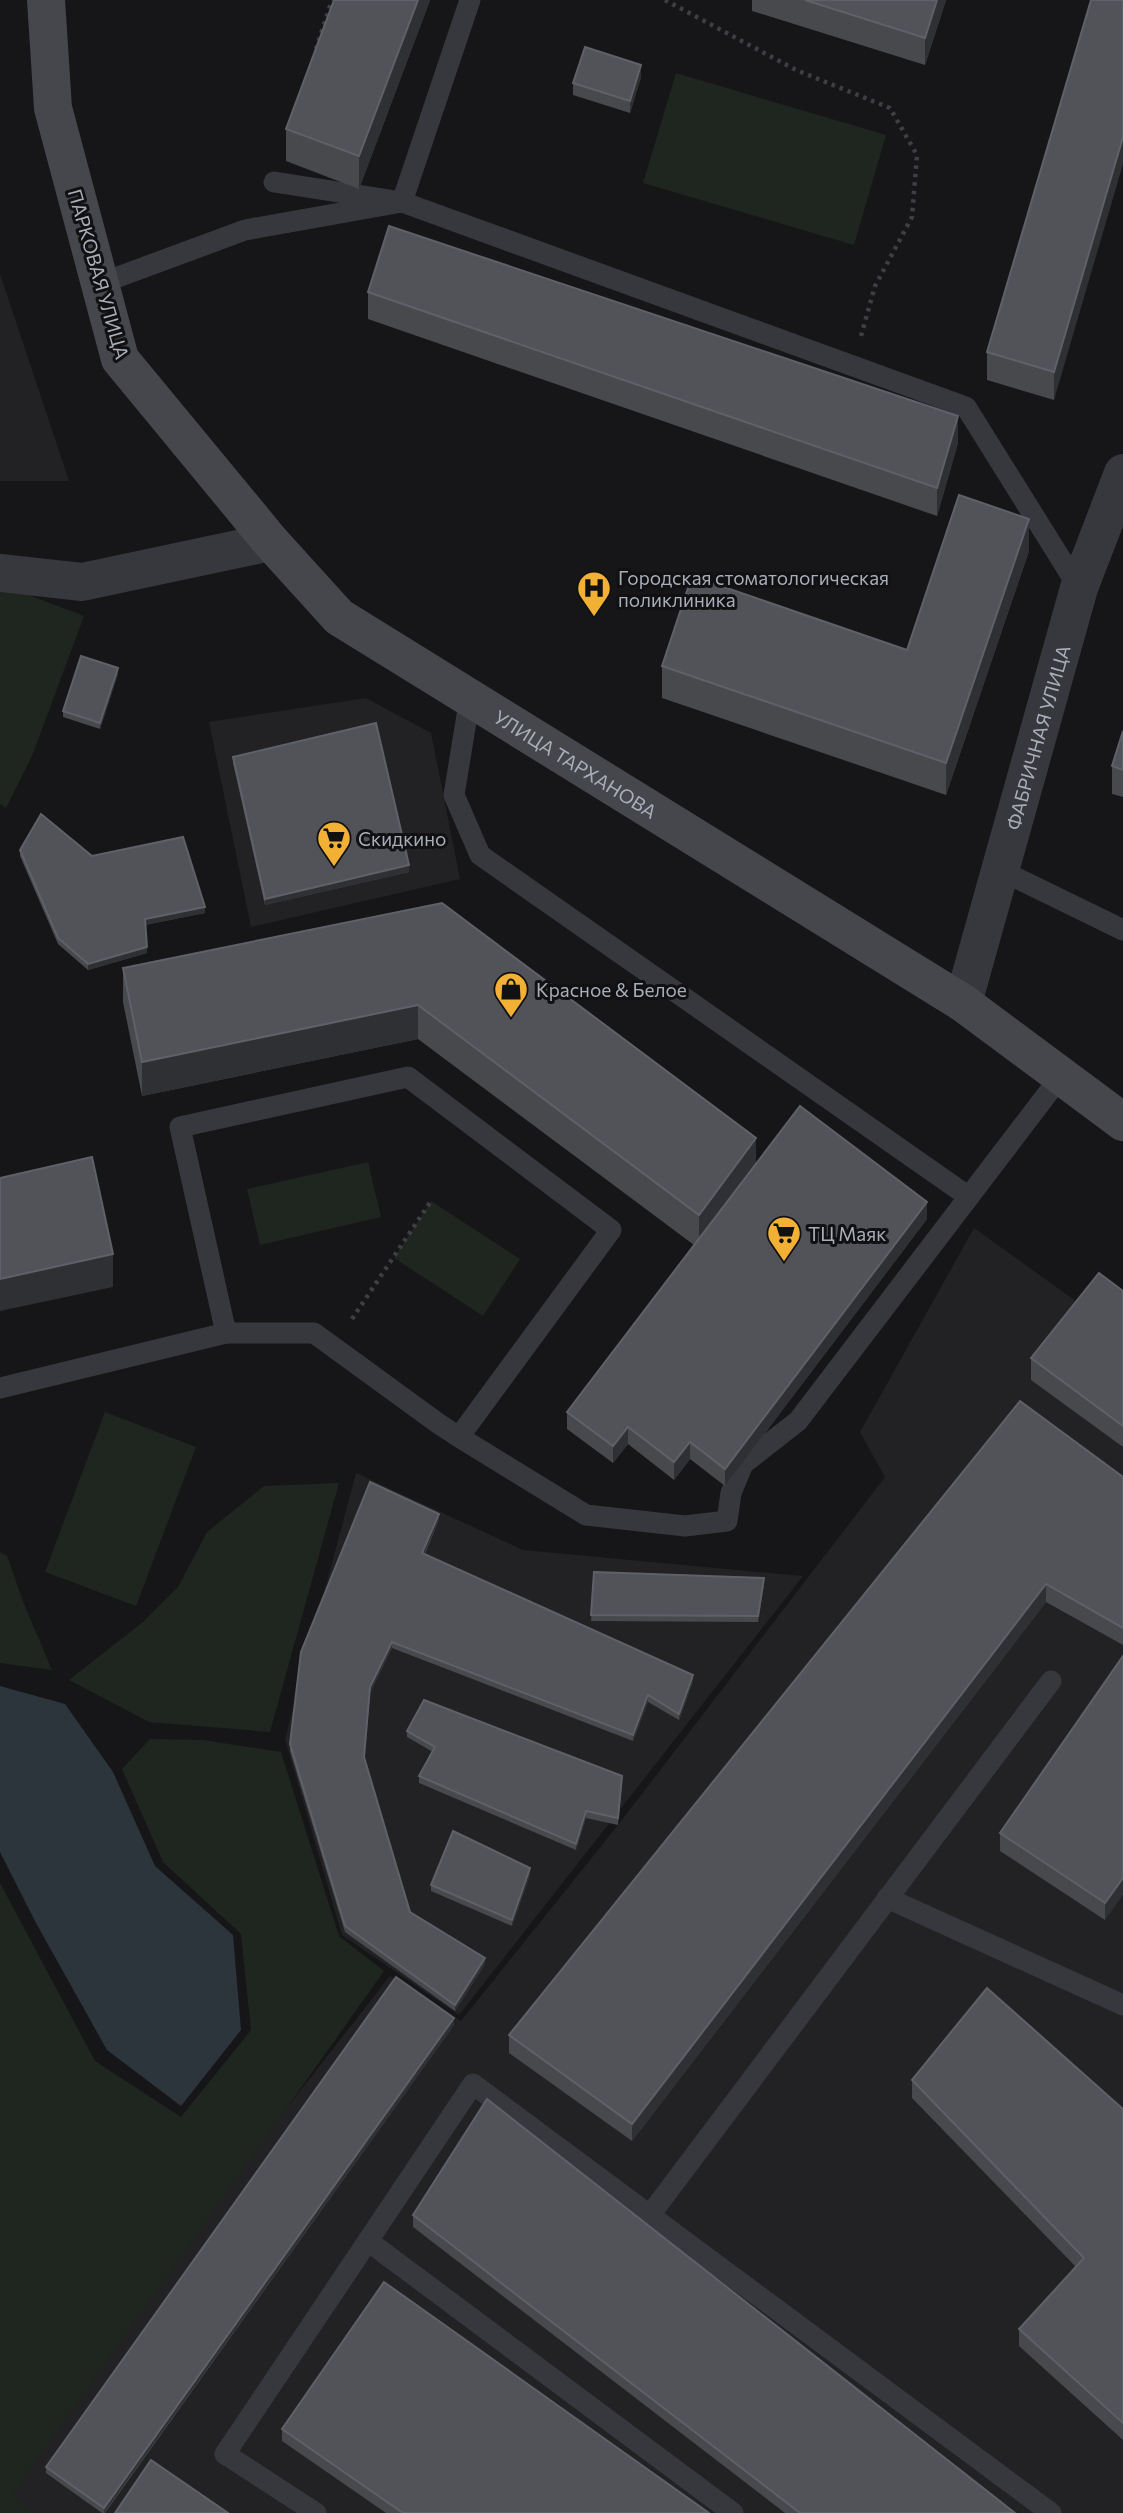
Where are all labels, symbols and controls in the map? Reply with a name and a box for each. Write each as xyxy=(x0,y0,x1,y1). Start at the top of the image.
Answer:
street label: ПАРКОВАЯ УЛИЦА xyxy=(64,186,134,362)
place label: Городская стоматологическая поликлиника xyxy=(618,566,889,611)
hospital icon: Городская стоматологическая поликлиника xyxy=(575,569,613,618)
street label: ФАБРИЧНАЯ УЛИЦА xyxy=(1001,642,1074,832)
street label: УЛИЦА ТАРХАНОВА xyxy=(490,704,662,823)
supermarket icon: Скидкино xyxy=(315,819,353,868)
place label: Скидкино xyxy=(358,827,446,850)
shop icon: Красное & Белое xyxy=(492,970,530,1019)
place label: Красное & Белое xyxy=(536,978,687,1001)
supermarket icon: ТЦ Маяк xyxy=(765,1214,803,1263)
place label: ТЦ Маяк xyxy=(808,1222,886,1245)

